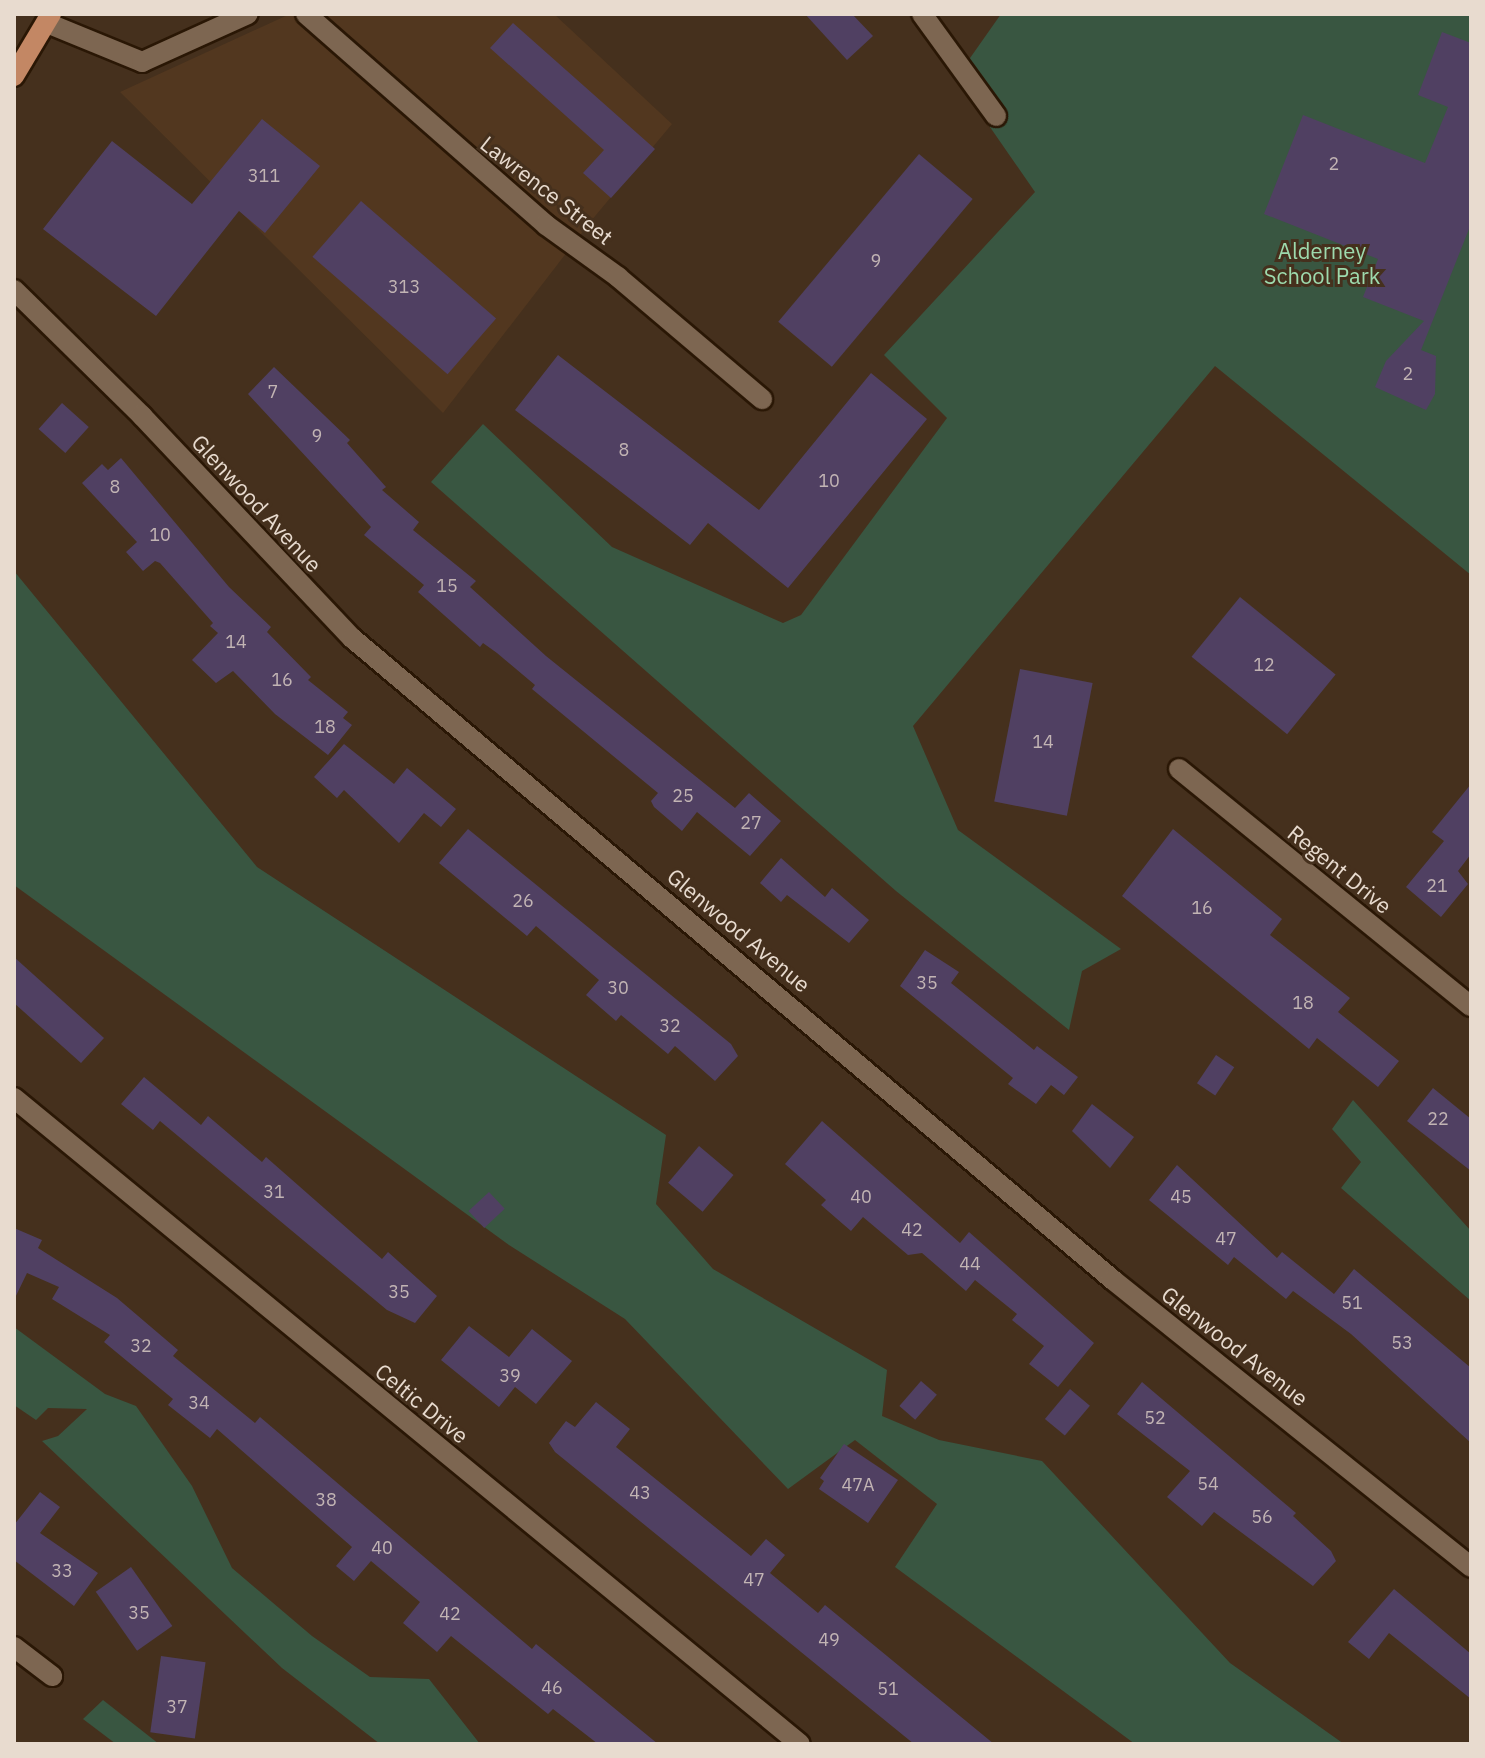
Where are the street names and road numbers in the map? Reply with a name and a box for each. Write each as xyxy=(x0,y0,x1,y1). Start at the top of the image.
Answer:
street label: Lawrence Street xyxy=(476,130,618,250)
street label: Glenwood Avenue xyxy=(186,429,328,577)
street label: Regent Drive xyxy=(1283,819,1397,919)
street label: Glenwood Avenue xyxy=(662,862,816,998)
street label: Glenwood Avenue xyxy=(1157,1281,1313,1411)
street label: Celtic Drive xyxy=(370,1357,474,1449)

